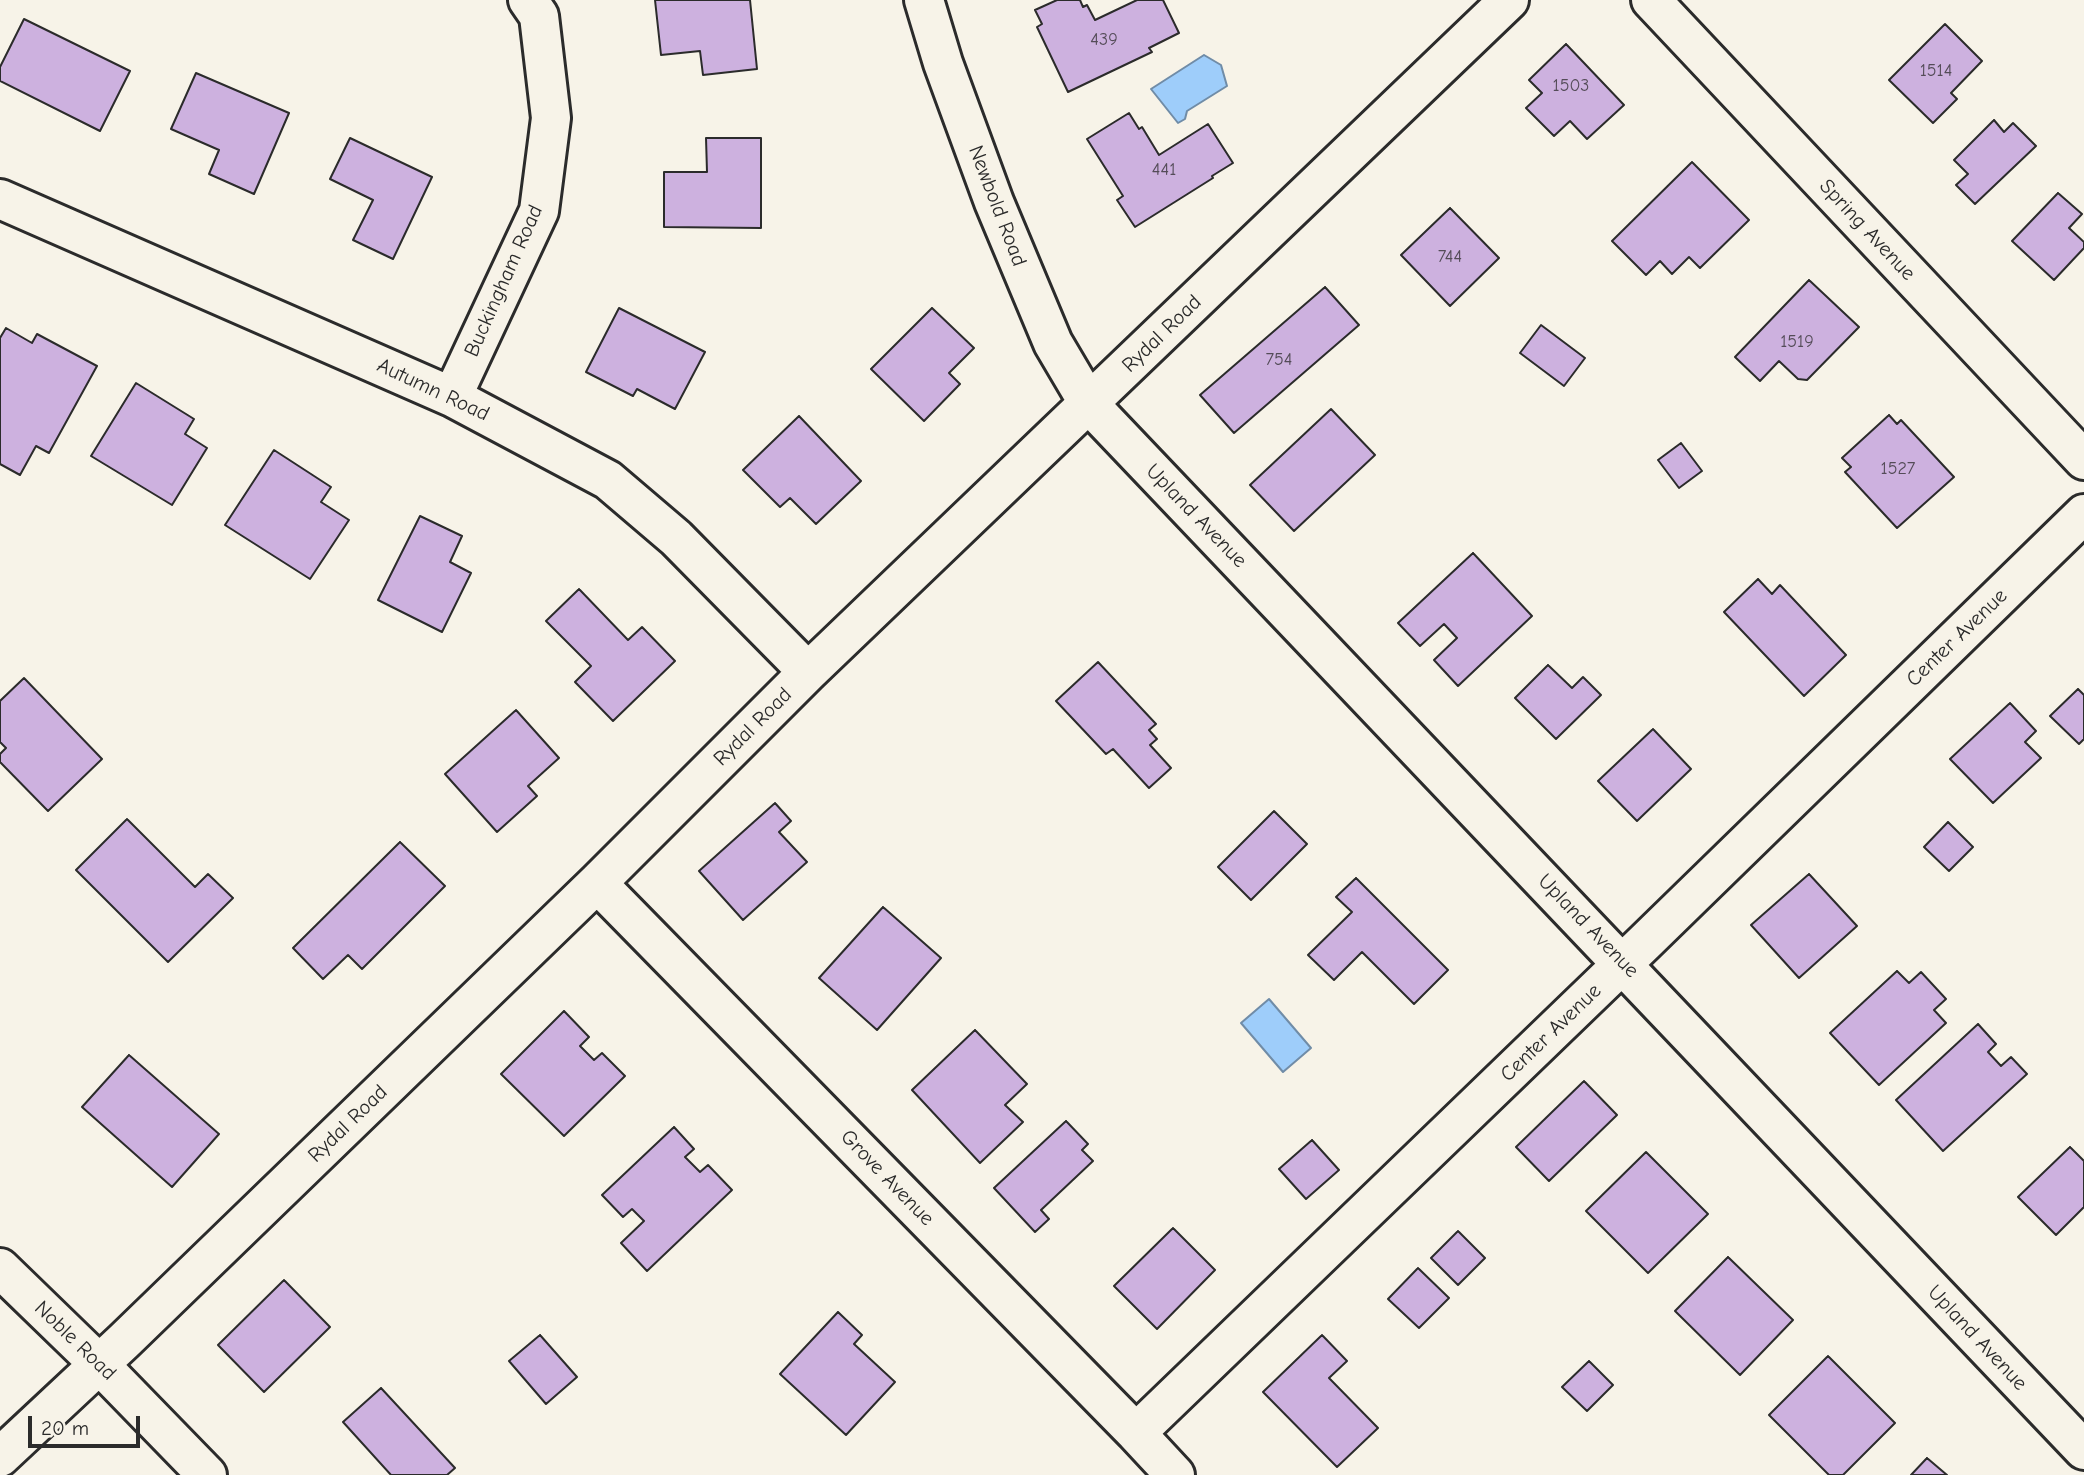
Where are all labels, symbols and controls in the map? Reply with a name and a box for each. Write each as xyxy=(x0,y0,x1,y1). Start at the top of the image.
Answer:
house number: 439 xyxy=(1090,29,1118,51)
house number: 1514 xyxy=(1920,60,1952,82)
house number: 1503 xyxy=(1553,75,1589,97)
street label: Newbold Road xyxy=(962,142,1032,270)
house number: 441 xyxy=(1152,159,1176,181)
street label: Spring Avenue xyxy=(1814,174,1920,286)
street label: Buckingham Road xyxy=(459,201,549,361)
house number: 744 xyxy=(1438,246,1462,268)
street label: Rydal Road xyxy=(1117,290,1207,378)
house number: 1519 xyxy=(1780,331,1814,353)
house number: 754 xyxy=(1266,349,1292,371)
street label: Autumn Road xyxy=(373,353,493,427)
house number: 1527 xyxy=(1881,458,1915,480)
street label: Upland Avenue xyxy=(1140,459,1252,573)
street label: Center Avenue xyxy=(1901,584,2013,692)
street label: Rydal Road xyxy=(709,683,797,771)
street label: Upland Avenue xyxy=(1532,869,1644,983)
street label: Center Avenue xyxy=(1495,979,1607,1087)
street label: Rydal Road xyxy=(303,1080,393,1168)
street label: Grove Avenue xyxy=(835,1125,939,1231)
street label: Upland Avenue xyxy=(1922,1280,2032,1396)
street label: Noble Road xyxy=(29,1296,121,1386)
scale bar xyxy=(32,1402,144,1446)
text: 20 m xyxy=(41,1416,89,1440)

